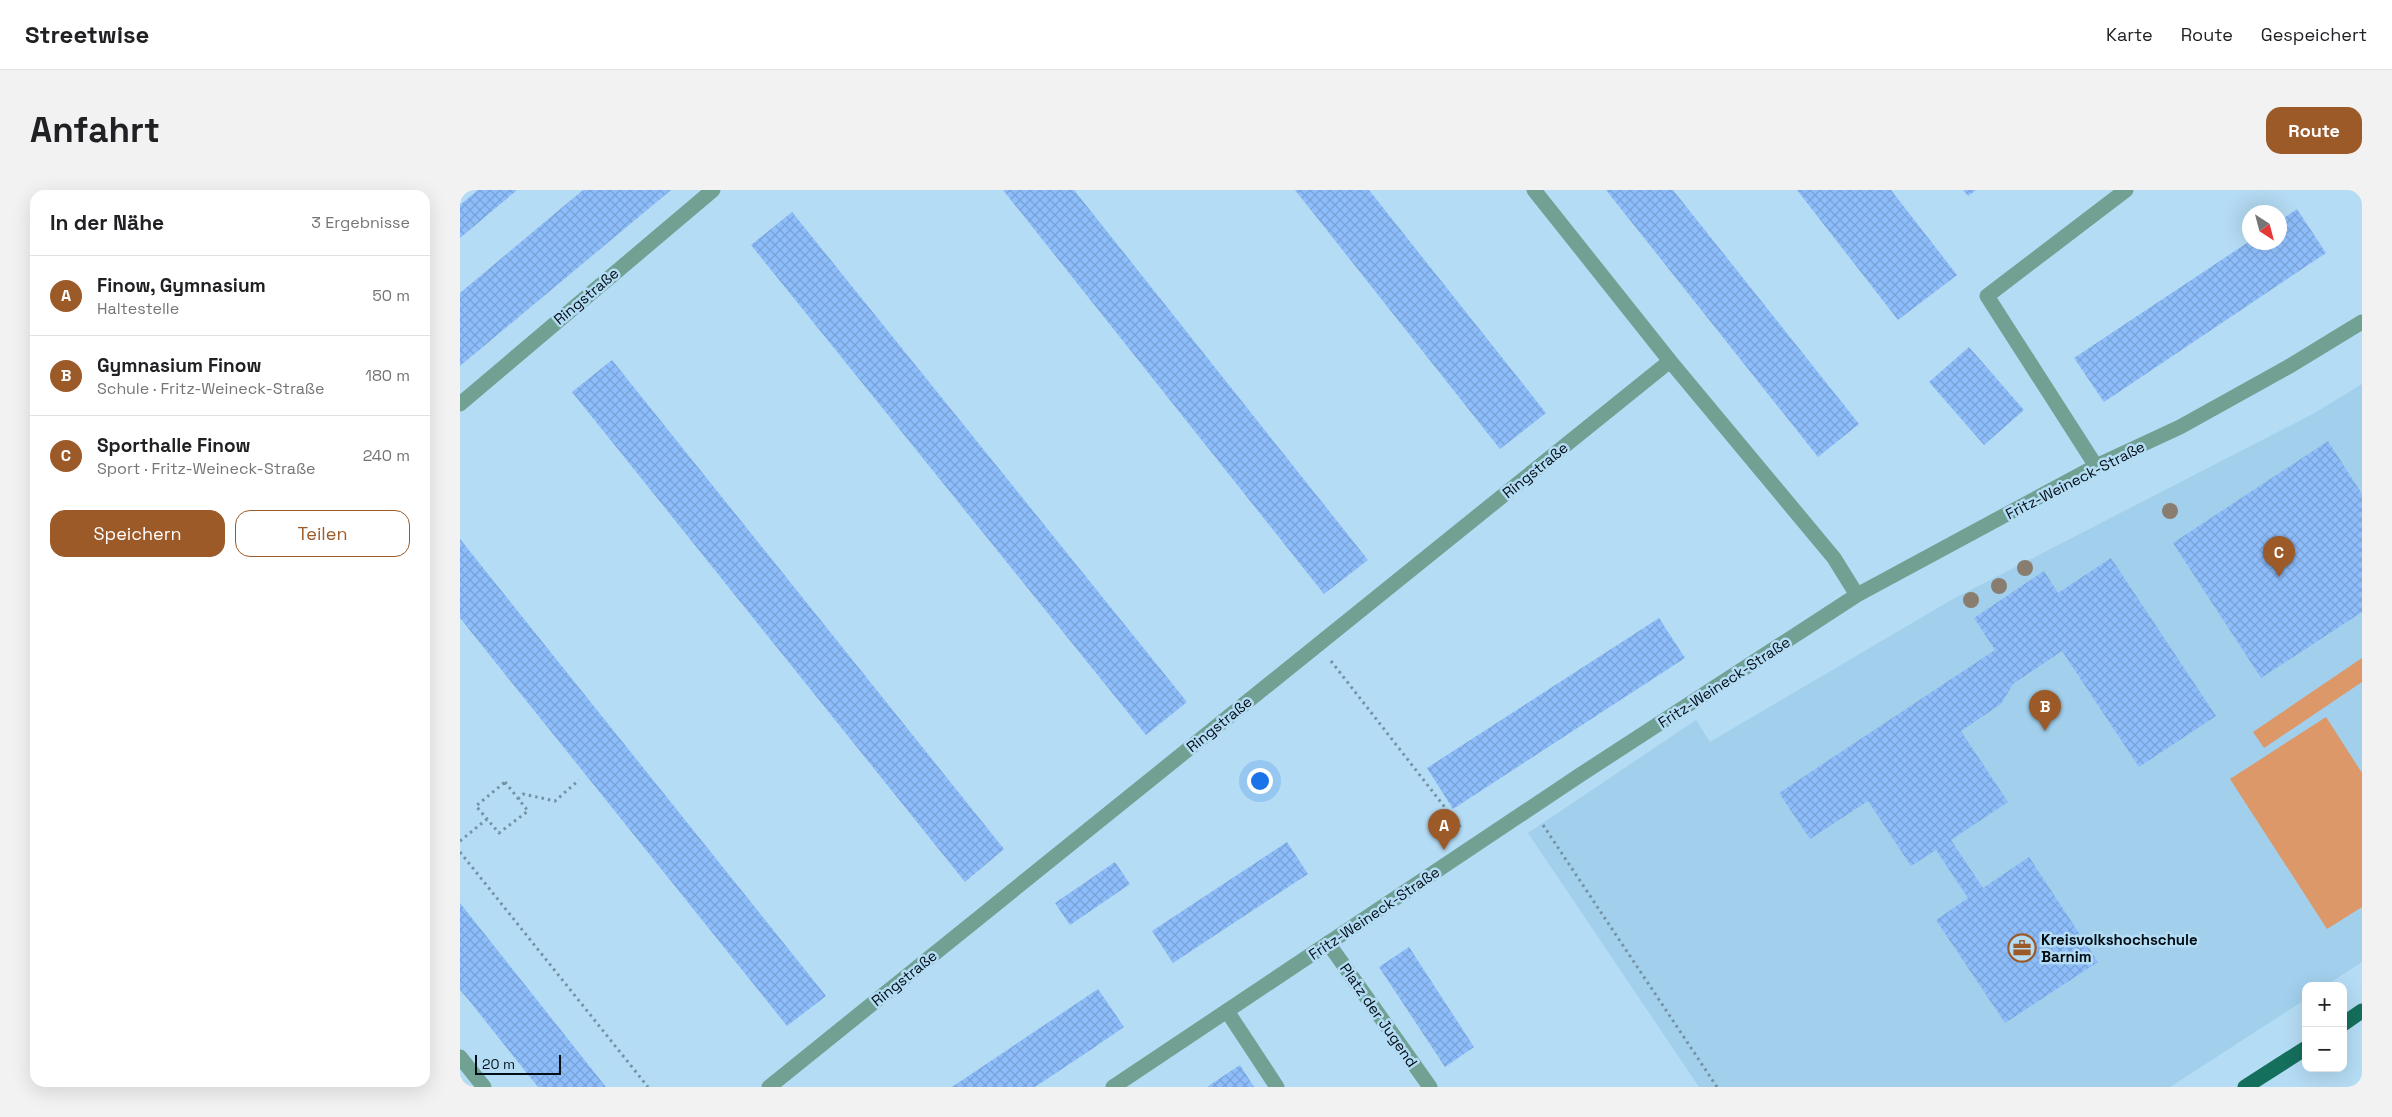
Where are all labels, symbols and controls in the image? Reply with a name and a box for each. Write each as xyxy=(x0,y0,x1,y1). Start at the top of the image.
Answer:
text: Streetwise xyxy=(25,19,149,50)
text: Karte xyxy=(2106,23,2153,46)
text: Route xyxy=(2181,23,2233,46)
text: Gespeichert xyxy=(2261,23,2367,46)
button: Route xyxy=(2266,107,2362,154)
text: Anfahrt xyxy=(30,108,160,152)
north arrow xyxy=(2242,205,2287,250)
text: In der Nähe xyxy=(50,209,164,236)
text: 3 Ergebnisse xyxy=(311,212,410,233)
street label: Ringstraße xyxy=(550,263,622,329)
text: Finow, Gymnasium xyxy=(97,273,266,298)
text: A xyxy=(61,285,71,306)
text: 50 m xyxy=(372,285,410,306)
text: Haltestelle xyxy=(97,298,179,319)
text: Gymnasium Finow xyxy=(97,353,261,378)
text: B xyxy=(61,365,71,386)
text: 180 m xyxy=(365,365,410,386)
text: Schule · Fritz-Weineck-Straße xyxy=(97,378,324,399)
text: Sporthalle Finow xyxy=(97,433,250,458)
street label: Fritz-Weineck-Straße xyxy=(2002,437,2148,523)
street label: Ringstraße xyxy=(1498,438,1572,502)
text: C xyxy=(61,445,71,466)
text: 240 m xyxy=(363,445,410,466)
text: Sport · Fritz-Weineck-Straße xyxy=(97,458,316,479)
button: Speichern xyxy=(50,510,225,557)
button: Teilen xyxy=(235,510,410,557)
pin: C xyxy=(2263,536,2295,577)
street label: Fritz-Weineck-Straße xyxy=(1654,632,1794,732)
pin: B xyxy=(2029,690,2061,731)
street label: Ringstraße xyxy=(1182,692,1256,756)
your location xyxy=(1247,768,1273,794)
pin: A xyxy=(1428,809,1460,850)
street label: Fritz-Weineck-Straße xyxy=(1305,862,1443,964)
place label: Kreisvolkshochschule Barnim xyxy=(2041,930,2198,966)
office icon: Kreisvolkshochschule Barnim xyxy=(2007,933,2037,963)
street label: Ringstraße xyxy=(867,946,941,1010)
street label: Platz der Jugend xyxy=(1336,959,1422,1071)
map controls xyxy=(2302,982,2347,1072)
button: + xyxy=(2302,982,2347,1027)
button: − xyxy=(2302,1027,2347,1072)
scale bar xyxy=(475,1052,561,1075)
text: 20 m xyxy=(482,1055,515,1073)

